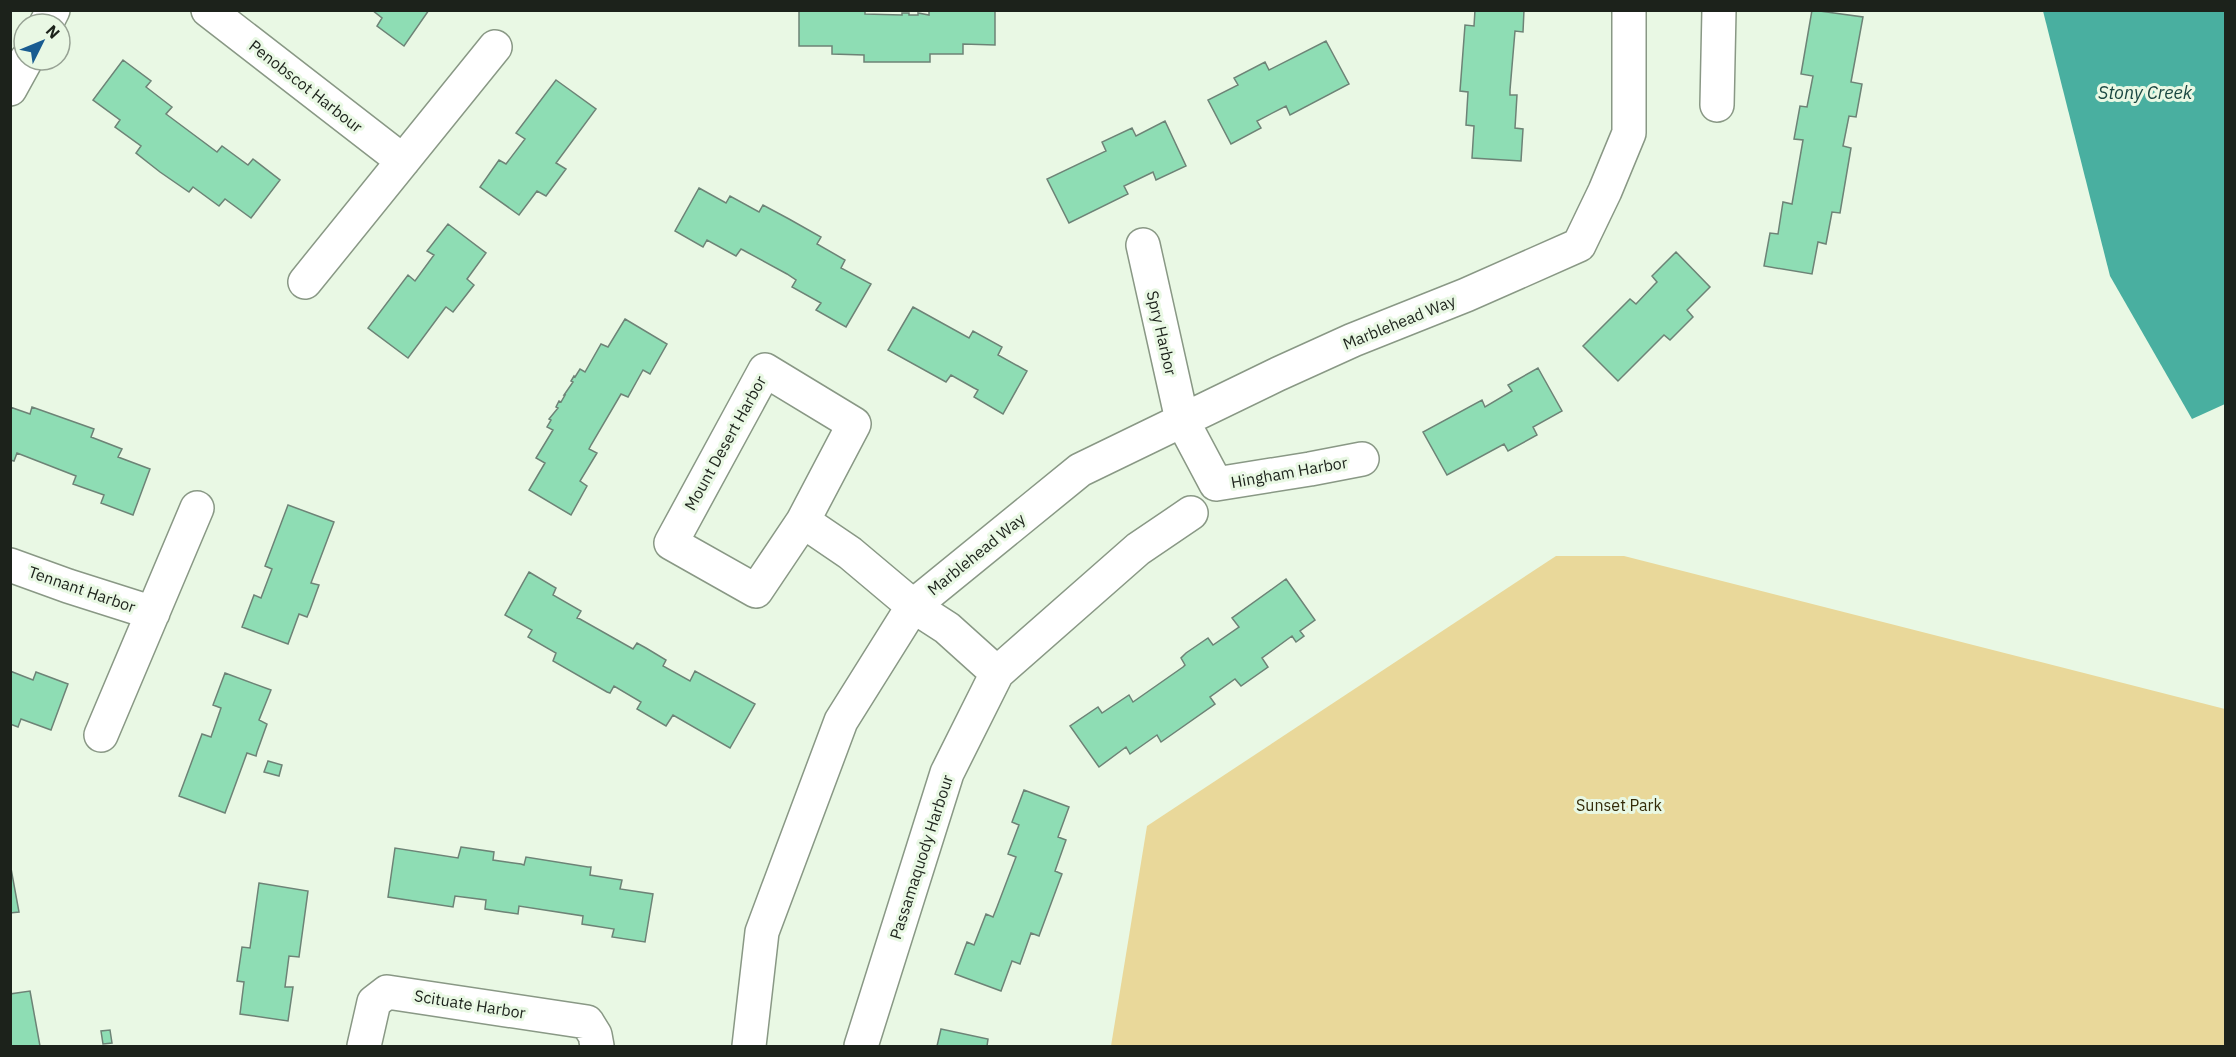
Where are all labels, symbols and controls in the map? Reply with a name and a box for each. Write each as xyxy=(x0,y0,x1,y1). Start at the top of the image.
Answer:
north arrow xyxy=(12,12,72,72)
text: N xyxy=(42,21,64,43)
street label: Penobscot Harbour xyxy=(245,35,367,137)
water label: Stony Creek xyxy=(2098,81,2193,104)
street label: Spry Harbor xyxy=(1143,289,1181,377)
street label: Marblehead Way xyxy=(1340,290,1458,354)
street label: Mount Desert Harbor xyxy=(680,372,770,514)
street label: Hingham Harbor xyxy=(1229,452,1349,492)
street label: Marblehead Way xyxy=(923,509,1029,599)
street label: Tennant Harbor xyxy=(26,561,138,617)
street label: Passamaquody Harbour xyxy=(885,772,957,942)
park label: Sunset Park xyxy=(1576,795,1662,815)
street label: Scituate Harbor xyxy=(413,985,527,1023)

